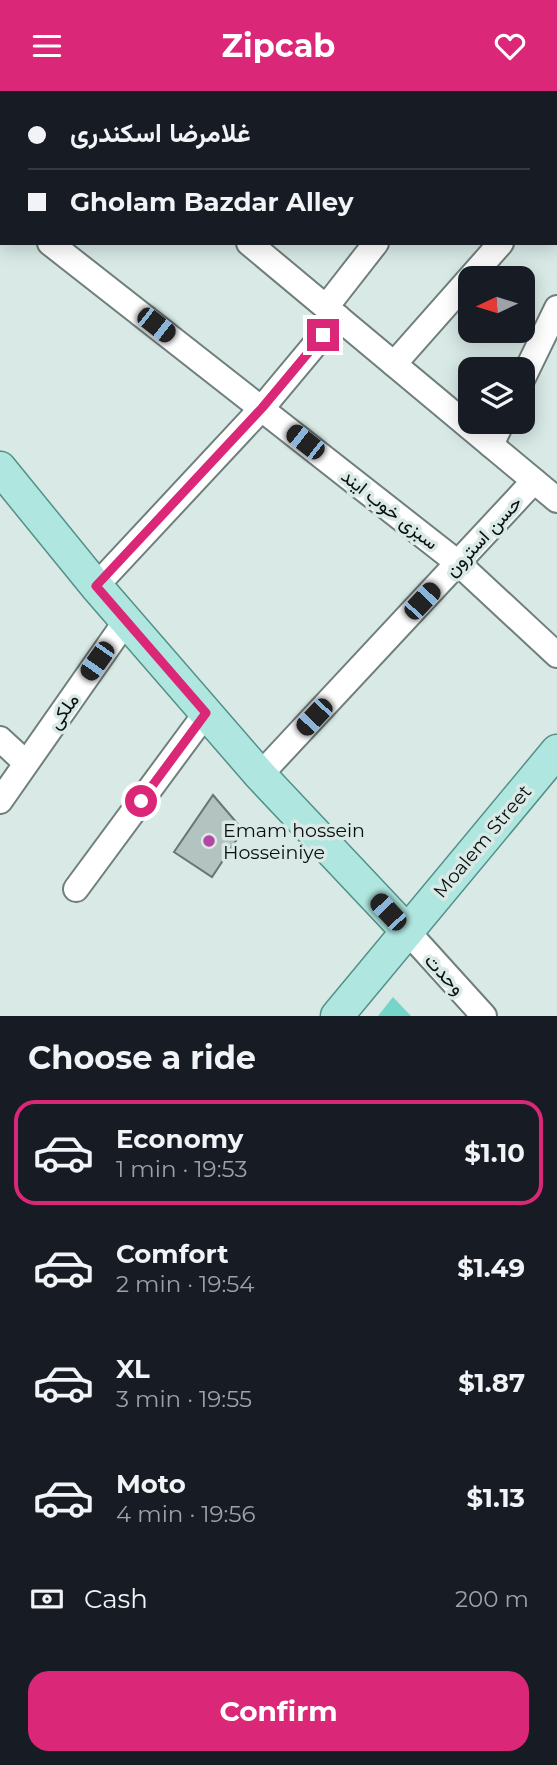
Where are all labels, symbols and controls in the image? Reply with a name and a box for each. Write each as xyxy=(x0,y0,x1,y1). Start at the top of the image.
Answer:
text: Zipcab xyxy=(222,26,335,65)
icon: menu xyxy=(28,27,66,65)
icon: heart xyxy=(491,27,529,65)
text: غلامرضا اسکندری xyxy=(70,117,250,149)
text: Gholam Bazdar Alley xyxy=(70,186,354,218)
north arrow xyxy=(458,266,536,343)
map controls xyxy=(458,266,535,434)
car xyxy=(133,304,180,346)
route end xyxy=(307,319,339,351)
button: layers xyxy=(458,357,535,434)
car xyxy=(282,421,329,463)
street label: سبزی خوب ایند xyxy=(337,464,443,554)
street label: حسن استرون xyxy=(440,491,527,581)
car xyxy=(400,578,445,624)
car xyxy=(77,638,118,684)
street label: ملکی xyxy=(43,689,84,734)
car xyxy=(292,694,337,740)
street label: Moalem Street xyxy=(428,780,536,902)
route start xyxy=(125,785,157,817)
place label: Emam hossein Hosseiniye xyxy=(223,819,365,864)
marker: Emam hossein Hosseiniye xyxy=(201,833,217,849)
car xyxy=(366,889,411,935)
street label: وحدت xyxy=(420,949,469,1000)
text: Choose a ride xyxy=(28,1038,256,1077)
icon: car xyxy=(32,1121,95,1184)
text: Economy xyxy=(116,1123,243,1155)
text: $1.10 xyxy=(464,1137,525,1169)
text: 1 min · 19:53 xyxy=(116,1155,247,1183)
icon: car xyxy=(32,1236,95,1299)
text: Comfort xyxy=(116,1238,228,1270)
text: $1.49 xyxy=(457,1252,525,1284)
text: 2 min · 19:54 xyxy=(116,1270,254,1298)
icon: car xyxy=(32,1351,95,1414)
text: XL xyxy=(116,1353,150,1385)
text: $1.87 xyxy=(458,1367,525,1399)
text: 3 min · 19:55 xyxy=(116,1385,252,1413)
icon: car xyxy=(32,1466,95,1529)
text: Moto xyxy=(116,1468,186,1500)
text: $1.13 xyxy=(467,1482,525,1514)
text: 4 min · 19:56 xyxy=(116,1500,255,1528)
icon: cash xyxy=(28,1580,66,1618)
text: Cash xyxy=(84,1583,148,1615)
text: 200 m xyxy=(455,1585,529,1613)
button: Confirm xyxy=(28,1671,529,1751)

